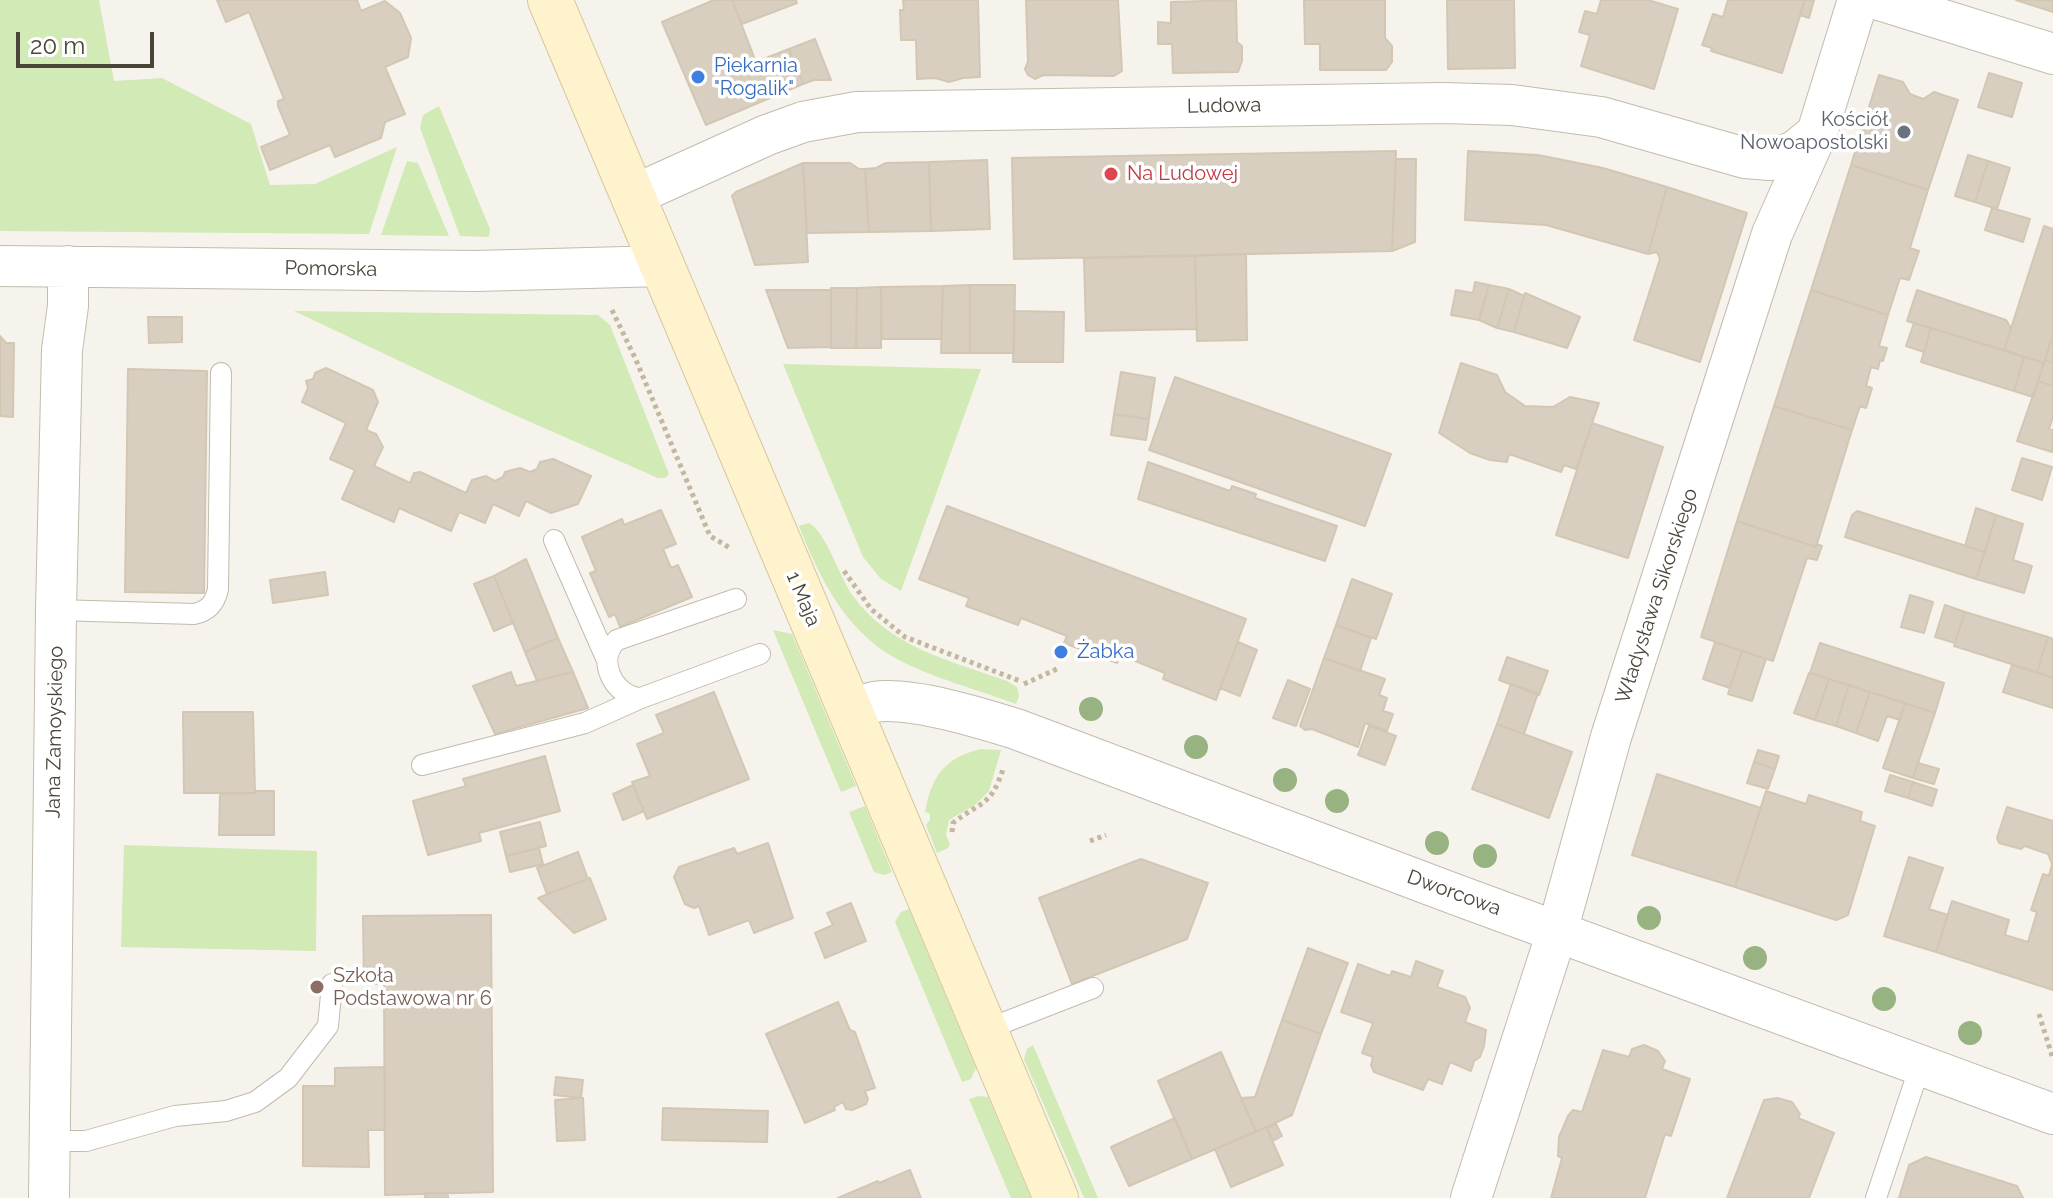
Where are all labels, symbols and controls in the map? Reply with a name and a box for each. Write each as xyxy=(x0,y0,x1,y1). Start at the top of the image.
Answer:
scale bar xyxy=(20,16,158,66)
text: 20 m xyxy=(30,31,85,60)
place label: Piekarnia "Rogalik" xyxy=(714,54,798,101)
marker: Piekarnia "Rogalik" xyxy=(689,68,707,86)
street label: Ludowa xyxy=(1187,93,1261,119)
place label: Kościół Nowoapostolski xyxy=(1740,108,1888,155)
marker: Kościół Nowoapostolski xyxy=(1895,123,1913,141)
place label: Na Ludowej xyxy=(1127,162,1238,186)
marker: Na Ludowej xyxy=(1102,165,1120,183)
street label: Pomorska xyxy=(285,256,377,282)
street label: Władysława Sikorskiego xyxy=(1611,485,1703,707)
street label: 1 Maja xyxy=(781,568,825,630)
place label: Żabka xyxy=(1077,640,1134,664)
marker: Żabka xyxy=(1052,643,1070,661)
street label: Jana Zamoyskiego xyxy=(41,646,69,818)
street label: Dworcowa xyxy=(1404,865,1504,921)
place label: Szkoła Podstawowa nr 6 xyxy=(333,964,492,1011)
marker: Szkoła Podstawowa nr 6 xyxy=(308,978,326,996)

